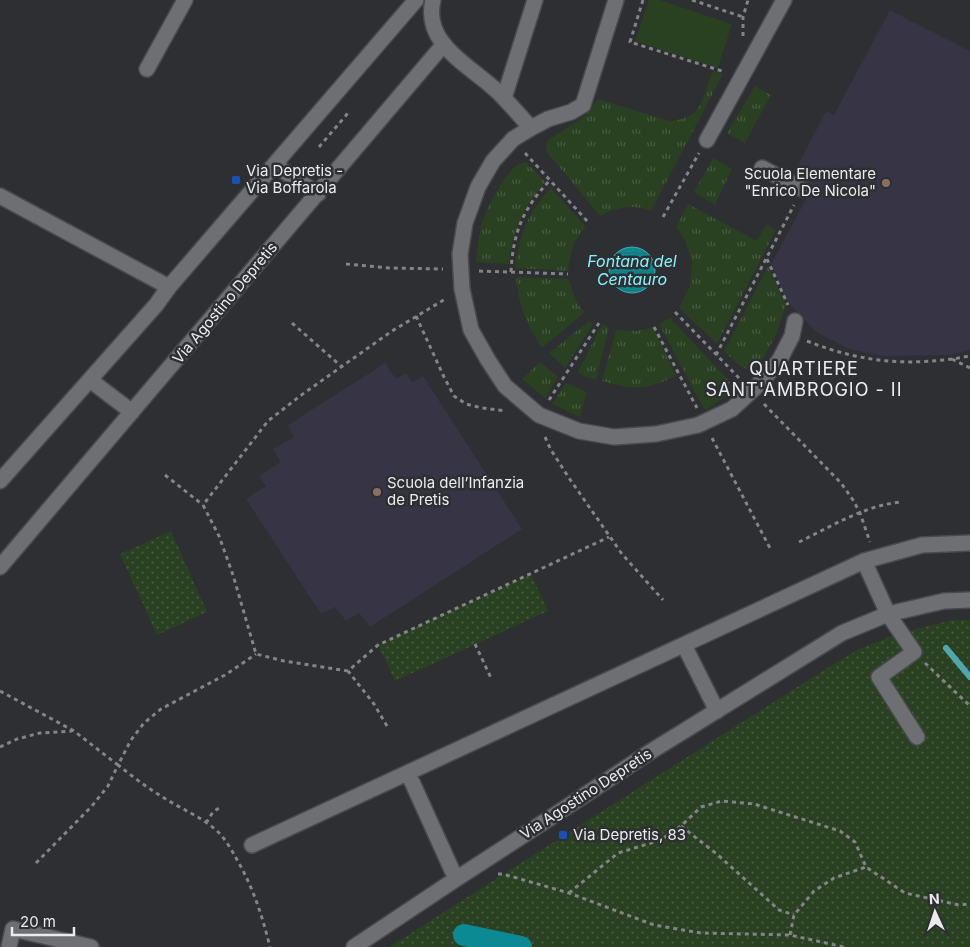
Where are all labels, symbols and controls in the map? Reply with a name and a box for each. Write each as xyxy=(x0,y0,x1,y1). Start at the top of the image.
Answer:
place label: Via Depretis - Via Boffarola xyxy=(246,161,343,197)
place label: Scuola Elementare "Enrico De Nicola" xyxy=(744,164,876,200)
marker: Via Depretis - Via Boffarola xyxy=(230,174,242,186)
marker: Scuola Elementare "Enrico De Nicola" xyxy=(880,177,892,189)
street label: Via Agostino Depretis xyxy=(168,238,281,367)
water label: Fontana del Centauro xyxy=(587,251,677,289)
district label: QUARTIERE SANT'AMBROGIO - II xyxy=(705,358,903,400)
place label: Scuola dell’Infanzia de Pretis xyxy=(387,473,524,509)
marker: Scuola dell’Infanzia de Pretis xyxy=(371,486,383,498)
street label: Via Agostino Depretis xyxy=(516,744,655,843)
place label: Via Depretis, 83 xyxy=(573,825,686,844)
marker: Via Depretis, 83 xyxy=(557,829,569,841)
north arrow xyxy=(910,887,960,937)
text: N xyxy=(929,890,940,907)
scale bar xyxy=(12,904,75,936)
text: 20 m xyxy=(20,912,56,931)

